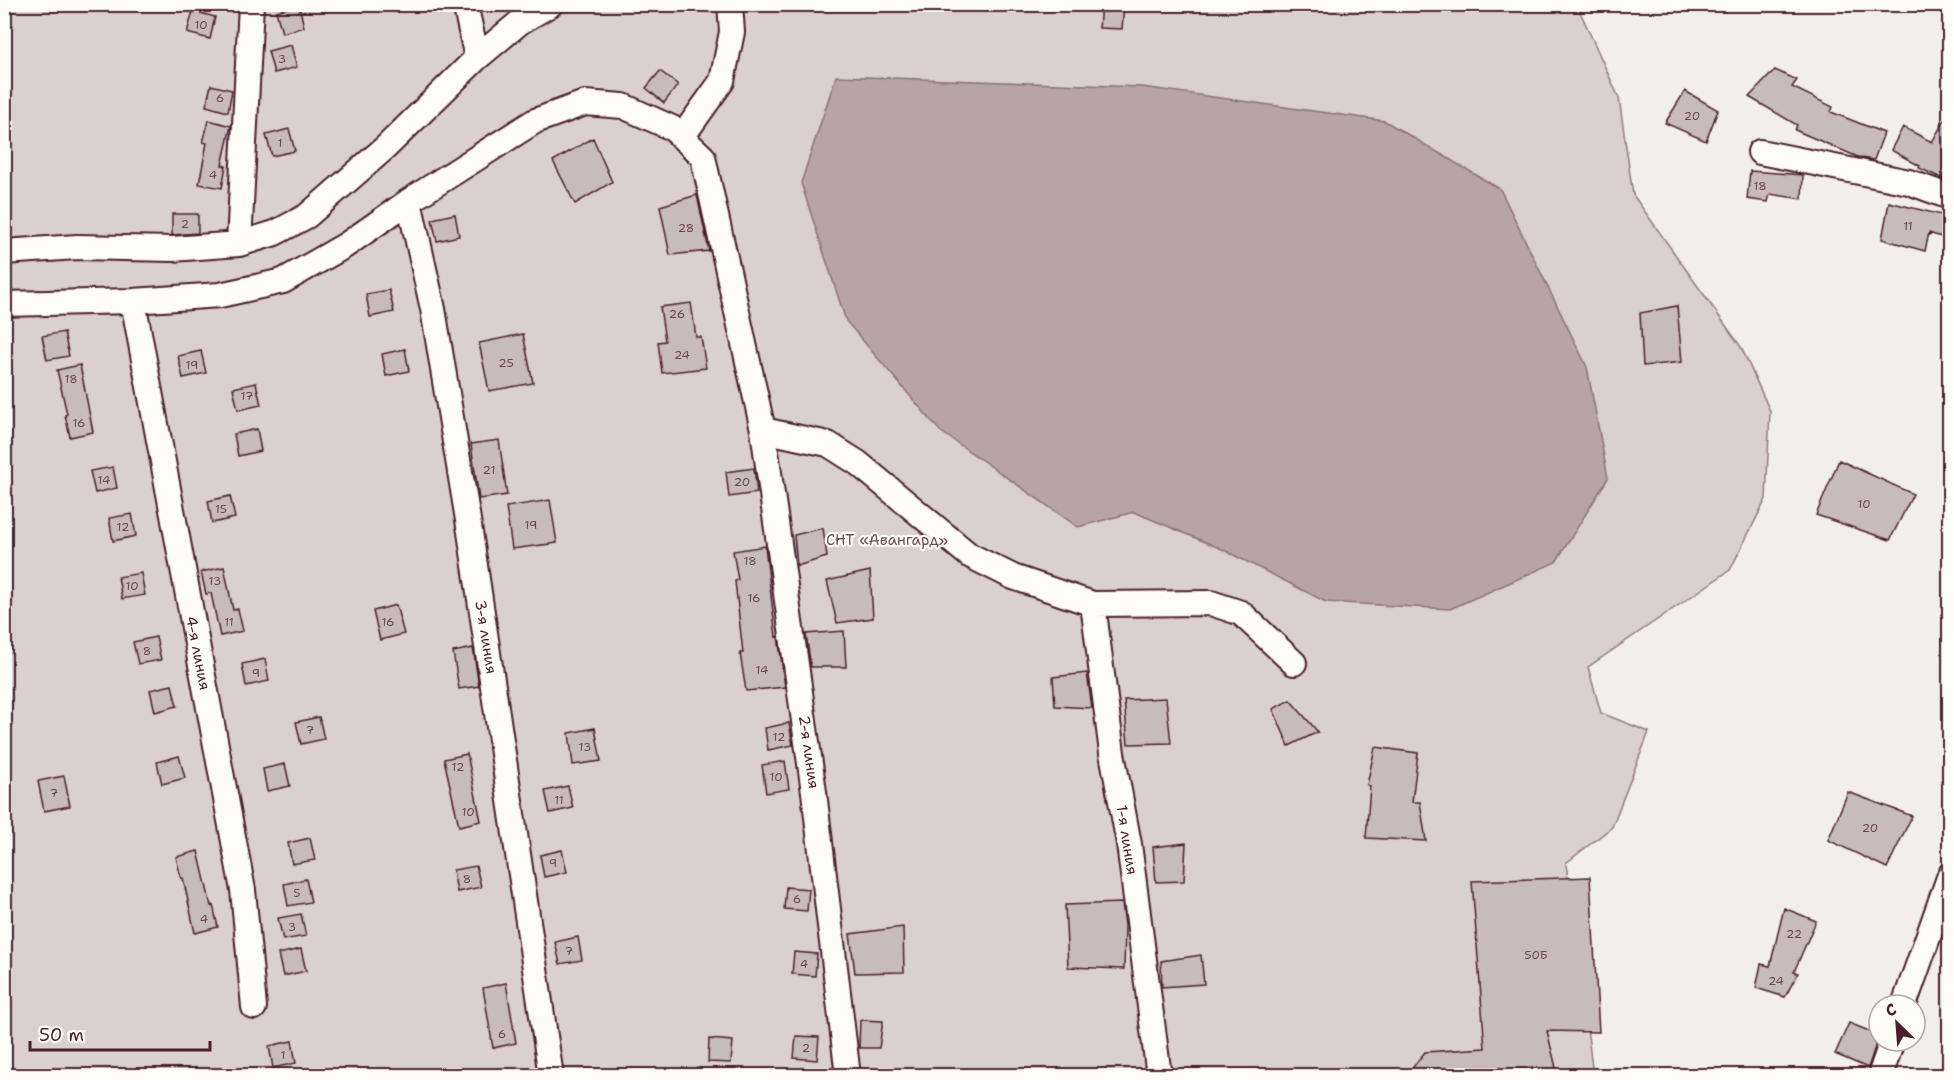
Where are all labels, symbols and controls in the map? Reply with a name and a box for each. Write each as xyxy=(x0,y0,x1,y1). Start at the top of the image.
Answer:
house number: 10 xyxy=(194,17,208,33)
house number: 3 xyxy=(278,51,286,67)
house number: 6 xyxy=(216,90,224,106)
house number: 20 xyxy=(1684,108,1700,124)
house number: 1 xyxy=(277,135,283,151)
house number: 4 xyxy=(209,167,217,183)
house number: 18 xyxy=(1753,178,1767,194)
house number: 2 xyxy=(181,216,189,232)
house number: 11 xyxy=(1903,218,1913,234)
house number: 28 xyxy=(678,220,694,236)
house number: 26 xyxy=(669,306,685,322)
house number: 24 xyxy=(674,347,690,363)
house number: 25 xyxy=(498,355,514,371)
house number: 19 xyxy=(186,357,198,373)
house number: 18 xyxy=(64,371,78,387)
house number: 17 xyxy=(241,388,253,404)
house number: 16 xyxy=(72,415,86,431)
house number: 21 xyxy=(483,462,495,478)
house number: 14 xyxy=(98,472,110,488)
house number: 20 xyxy=(734,474,750,490)
house number: 10 xyxy=(1857,496,1871,512)
house number: 15 xyxy=(215,501,227,517)
house number: 19 xyxy=(525,517,537,533)
house number: 12 xyxy=(117,519,129,535)
park label: СНТ «Авангард» xyxy=(826,530,948,550)
house number: 18 xyxy=(743,553,757,569)
house number: 13 xyxy=(209,573,221,589)
house number: 10 xyxy=(125,578,139,594)
house number: 16 xyxy=(747,590,761,606)
street label: 3-я линия xyxy=(470,599,502,675)
street label: 4-я линия xyxy=(181,614,215,692)
house number: 11 xyxy=(224,614,234,630)
house number: 16 xyxy=(381,614,395,630)
house number: 8 xyxy=(143,643,151,659)
house number: 14 xyxy=(756,662,768,678)
house number: 9 xyxy=(252,665,260,681)
street label: 2-я линия xyxy=(794,714,824,790)
house number: 7 xyxy=(306,722,314,738)
house number: 12 xyxy=(773,729,785,745)
house number: 13 xyxy=(579,739,591,755)
house number: 12 xyxy=(452,759,464,775)
house number: 10 xyxy=(769,769,783,785)
house number: 7 xyxy=(50,785,58,801)
house number: 11 xyxy=(554,792,564,808)
house number: 10 xyxy=(461,804,475,820)
street label: 1-я линия xyxy=(1112,804,1142,876)
house number: 20 xyxy=(1862,820,1878,836)
house number: 9 xyxy=(549,855,557,871)
house number: 8 xyxy=(463,871,471,887)
house number: 5 xyxy=(293,885,301,901)
house number: 6 xyxy=(793,891,801,907)
house number: 4 xyxy=(200,911,208,927)
house number: 3 xyxy=(288,919,296,935)
house number: 22 xyxy=(1786,926,1802,942)
house number: 7 xyxy=(565,943,573,959)
house number: 50Б xyxy=(1524,947,1548,963)
house number: 4 xyxy=(800,956,808,972)
house number: 24 xyxy=(1768,973,1784,989)
north arrow xyxy=(1867,993,1927,1053)
text: С xyxy=(1882,998,1900,1021)
scale bar xyxy=(30,1014,210,1052)
text: 50 m xyxy=(39,1023,84,1047)
house number: 6 xyxy=(498,1026,506,1042)
house number: 2 xyxy=(802,1040,810,1056)
house number: 1 xyxy=(280,1047,286,1063)

